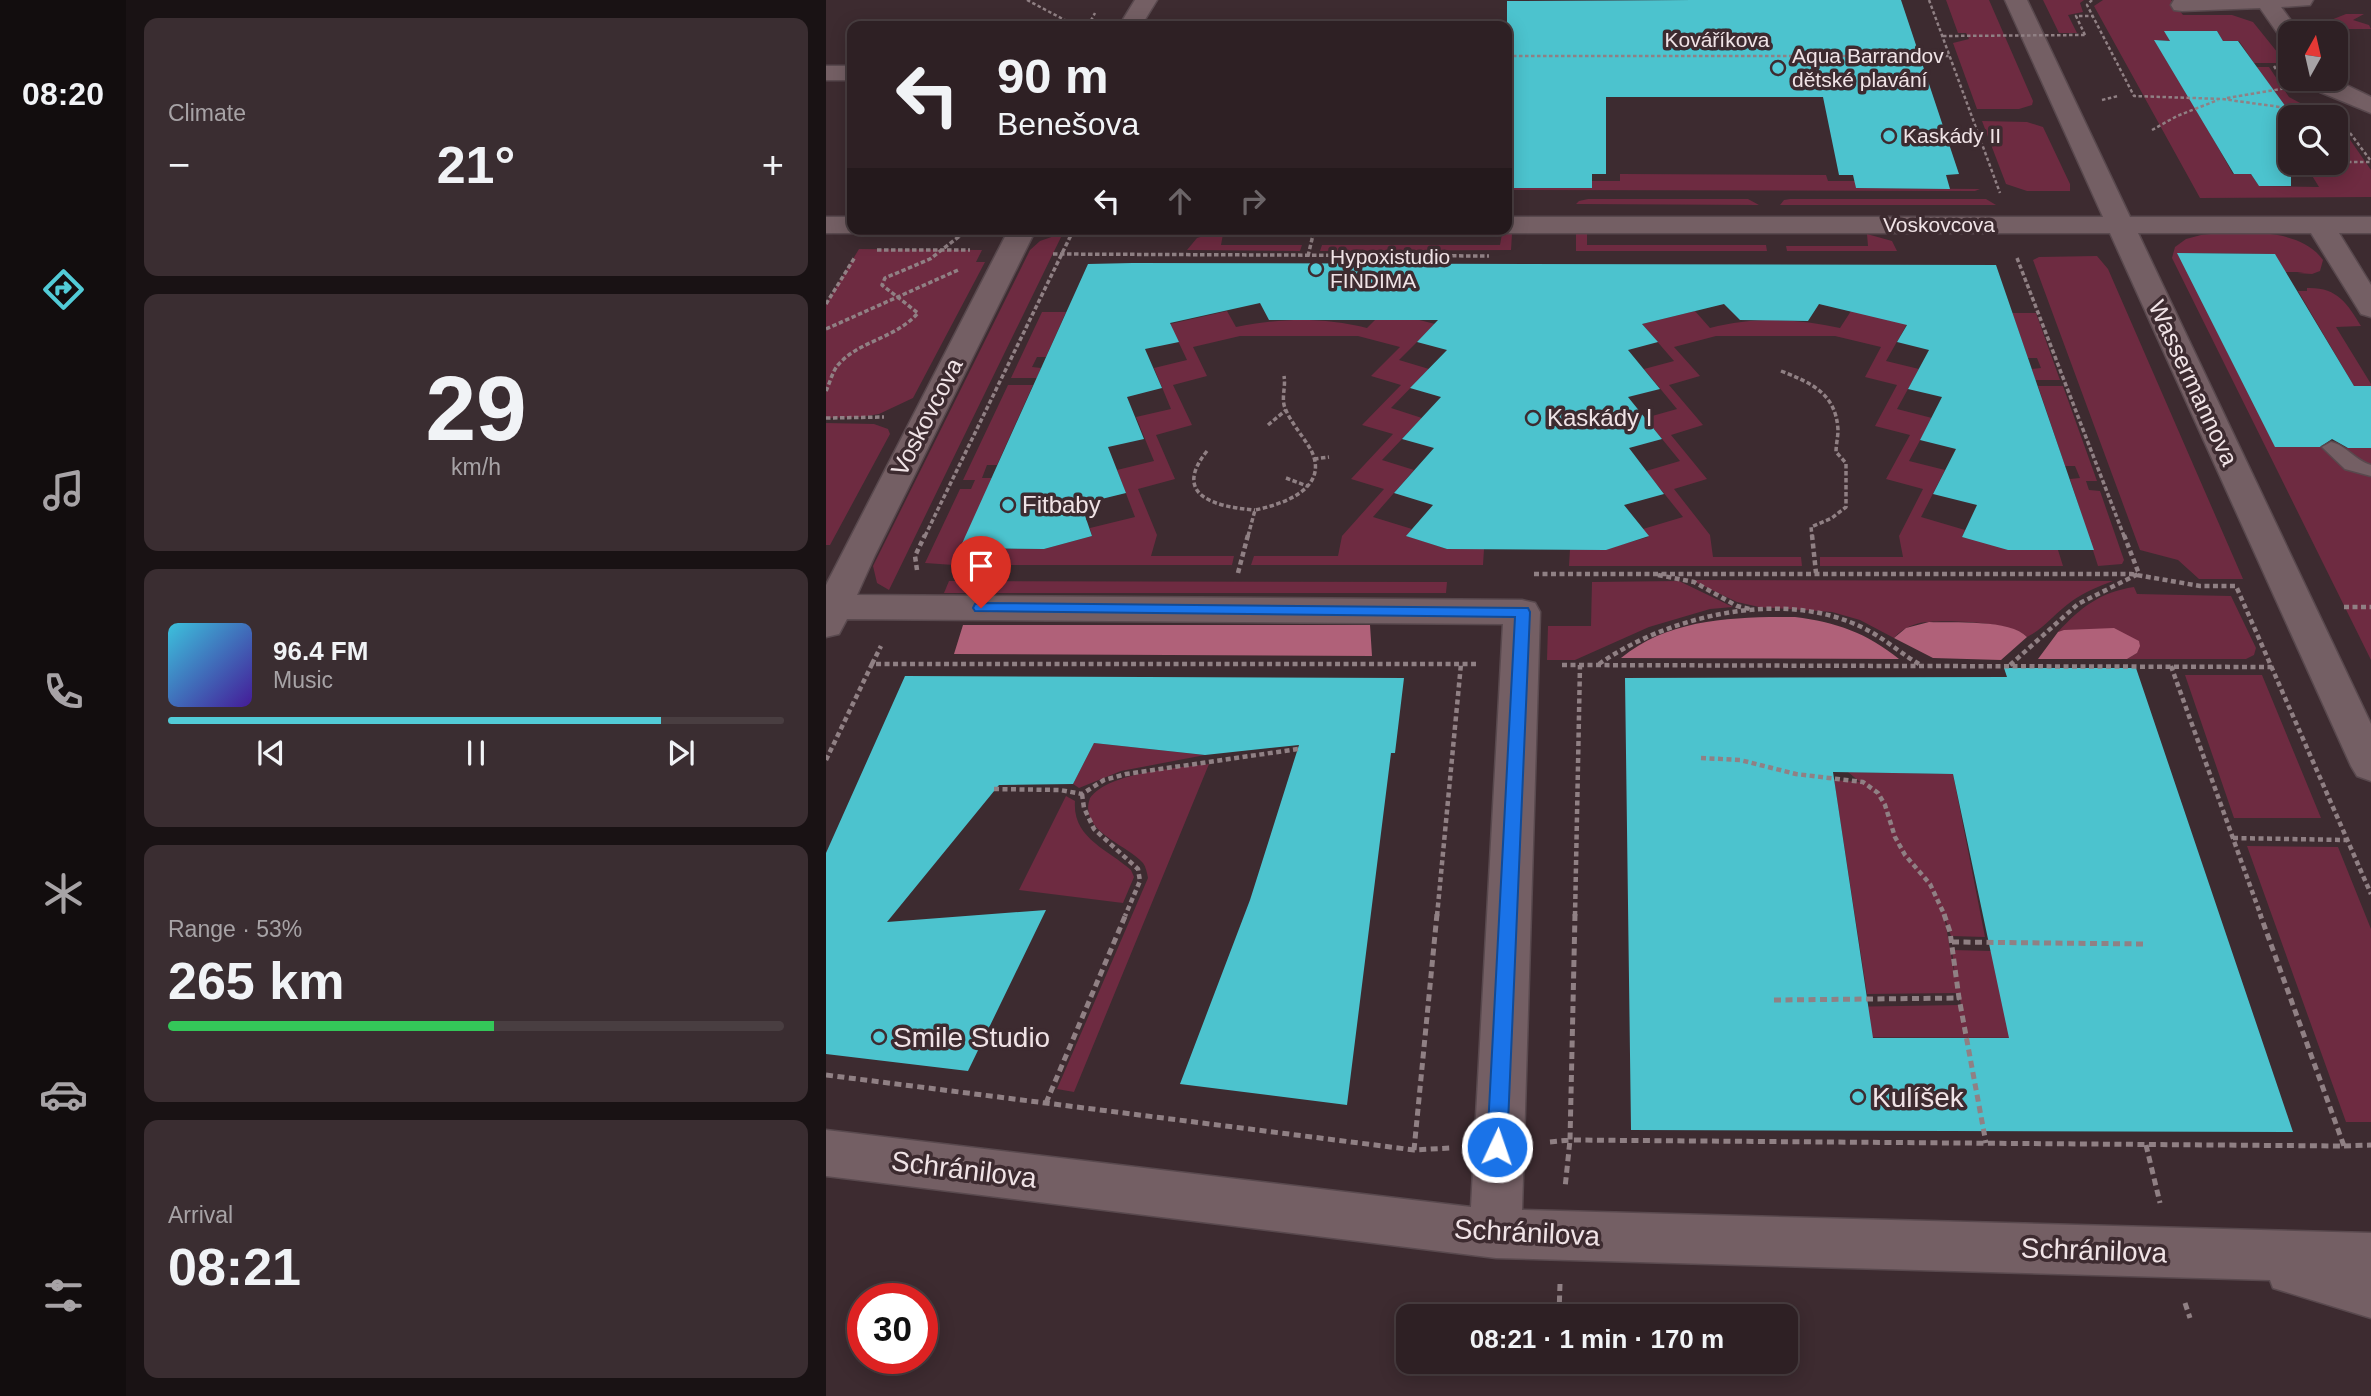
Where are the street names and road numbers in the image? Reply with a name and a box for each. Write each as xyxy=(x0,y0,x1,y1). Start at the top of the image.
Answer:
street label: Kováříkova xyxy=(1664,28,1770,51)
street label: Voskovcova xyxy=(1883,213,1995,236)
street label: Wassermannova xyxy=(2143,296,2244,470)
street label: Voskovcova xyxy=(885,353,968,480)
street label: Schránilova xyxy=(889,1145,1039,1194)
street label: Schránilova xyxy=(1453,1213,1601,1252)
street label: Schránilova xyxy=(2020,1232,2168,1269)

